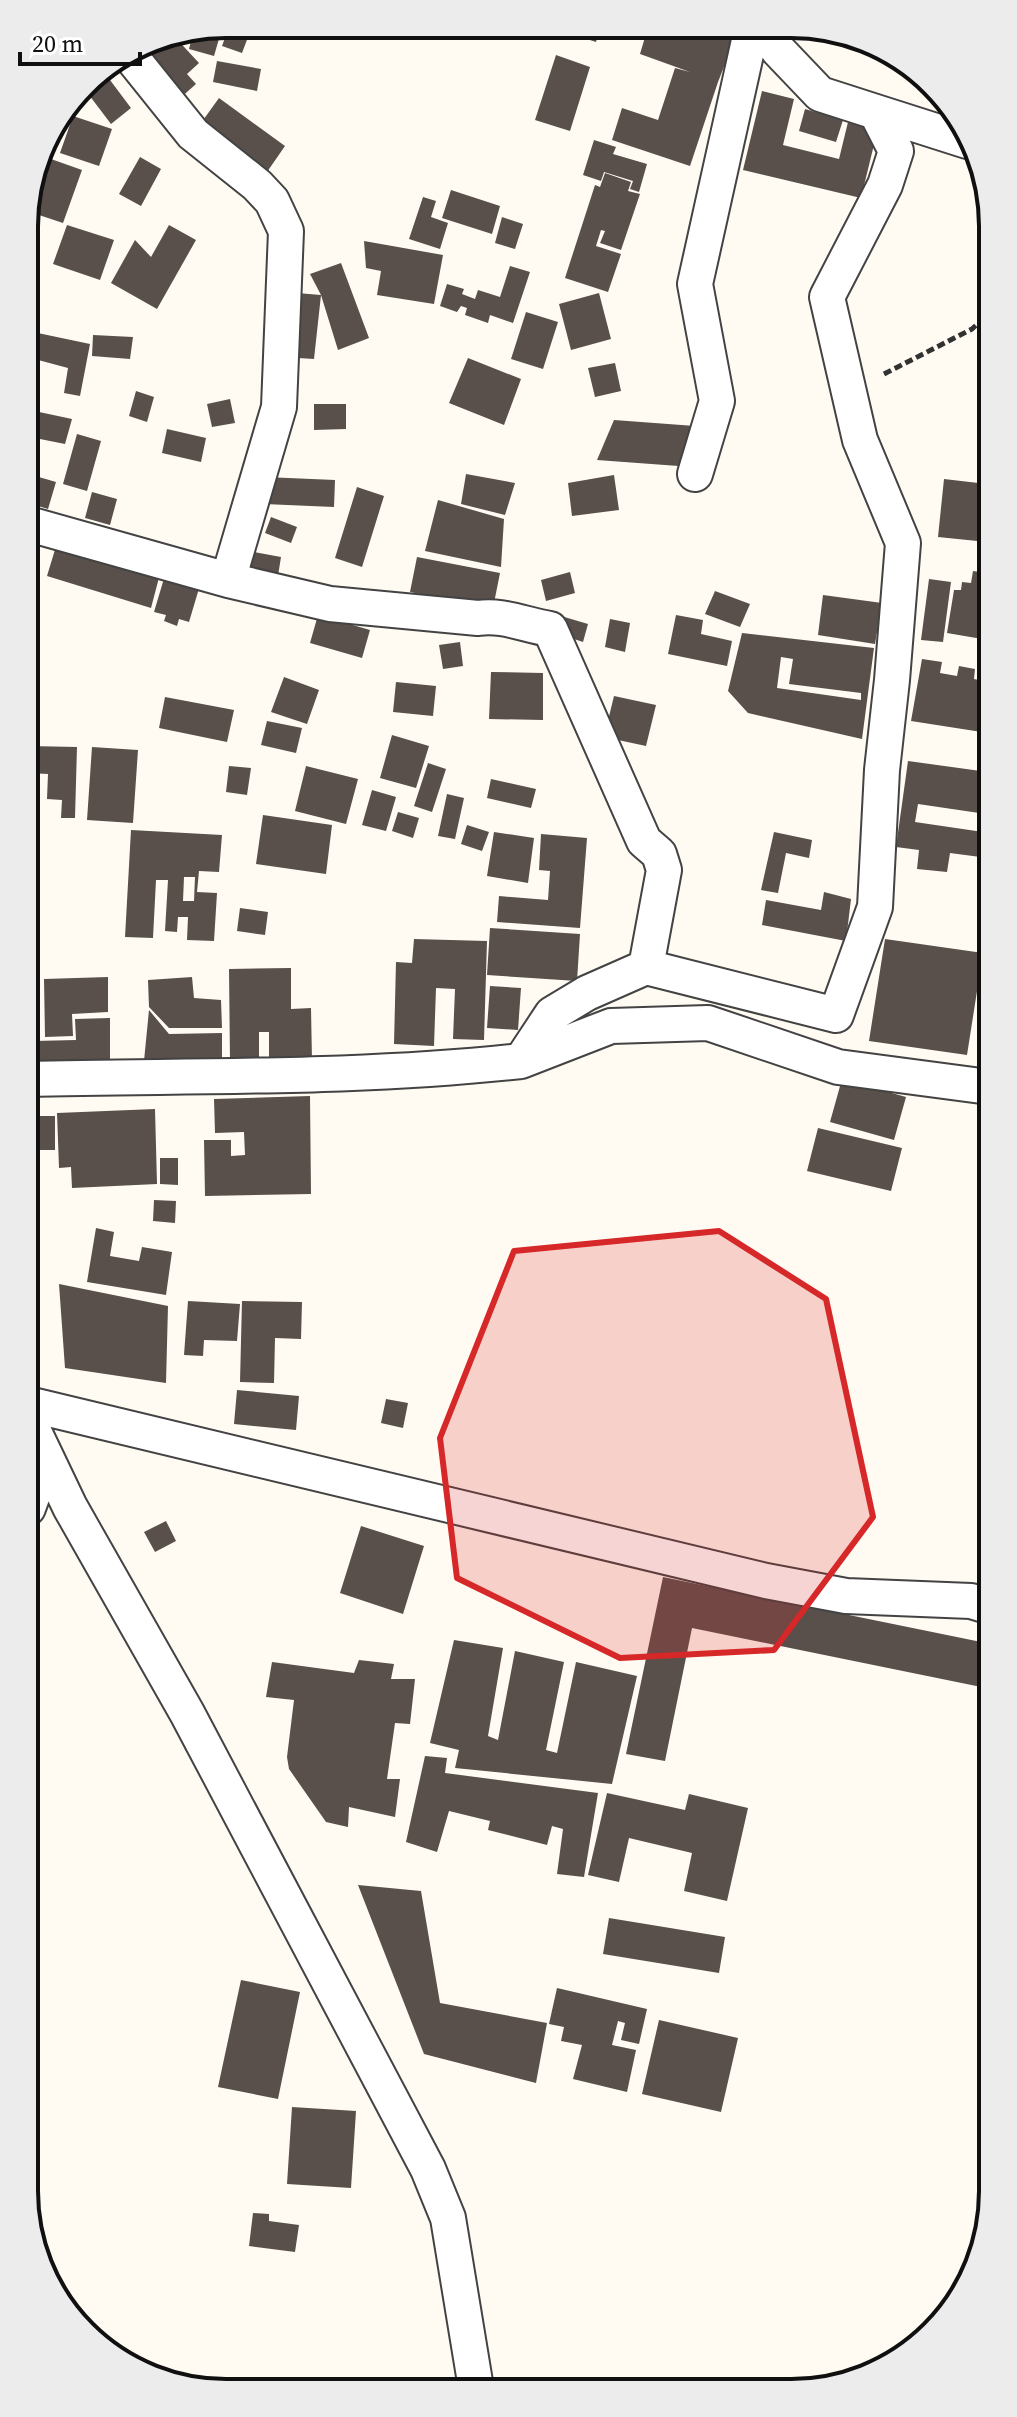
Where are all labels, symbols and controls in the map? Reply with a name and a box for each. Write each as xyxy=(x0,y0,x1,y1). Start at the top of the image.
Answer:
scale bar xyxy=(20,16,140,66)
text: 20 m xyxy=(32,27,83,60)

